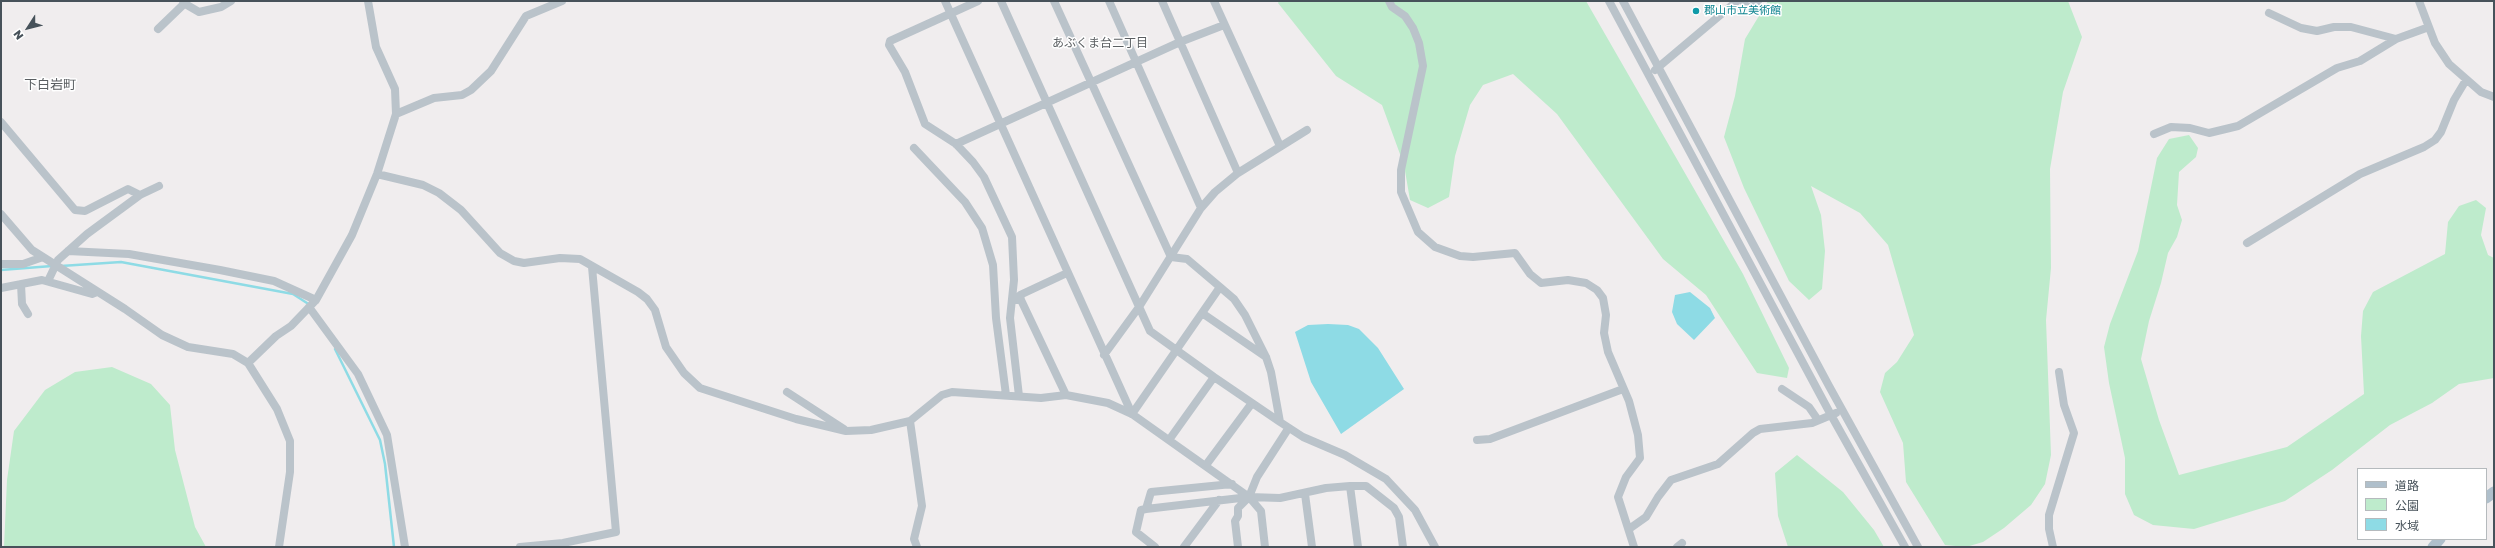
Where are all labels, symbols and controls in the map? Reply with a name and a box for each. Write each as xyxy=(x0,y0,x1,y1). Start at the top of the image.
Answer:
place label: 郡山市立美術館 xyxy=(1704,4,1781,18)
marker: 郡山市立美術館 xyxy=(1691,6,1701,16)
north arrow xyxy=(8,8,48,48)
text: N xyxy=(10,28,26,43)
district label: あぶくま台二丁目 xyxy=(1052,36,1148,50)
district label: 下白岩町 xyxy=(24,77,76,93)
legend xyxy=(2357,468,2487,540)
text: 道路 xyxy=(2395,478,2419,493)
text: 公園 xyxy=(2395,498,2419,513)
text: 水域 xyxy=(2395,518,2419,533)

